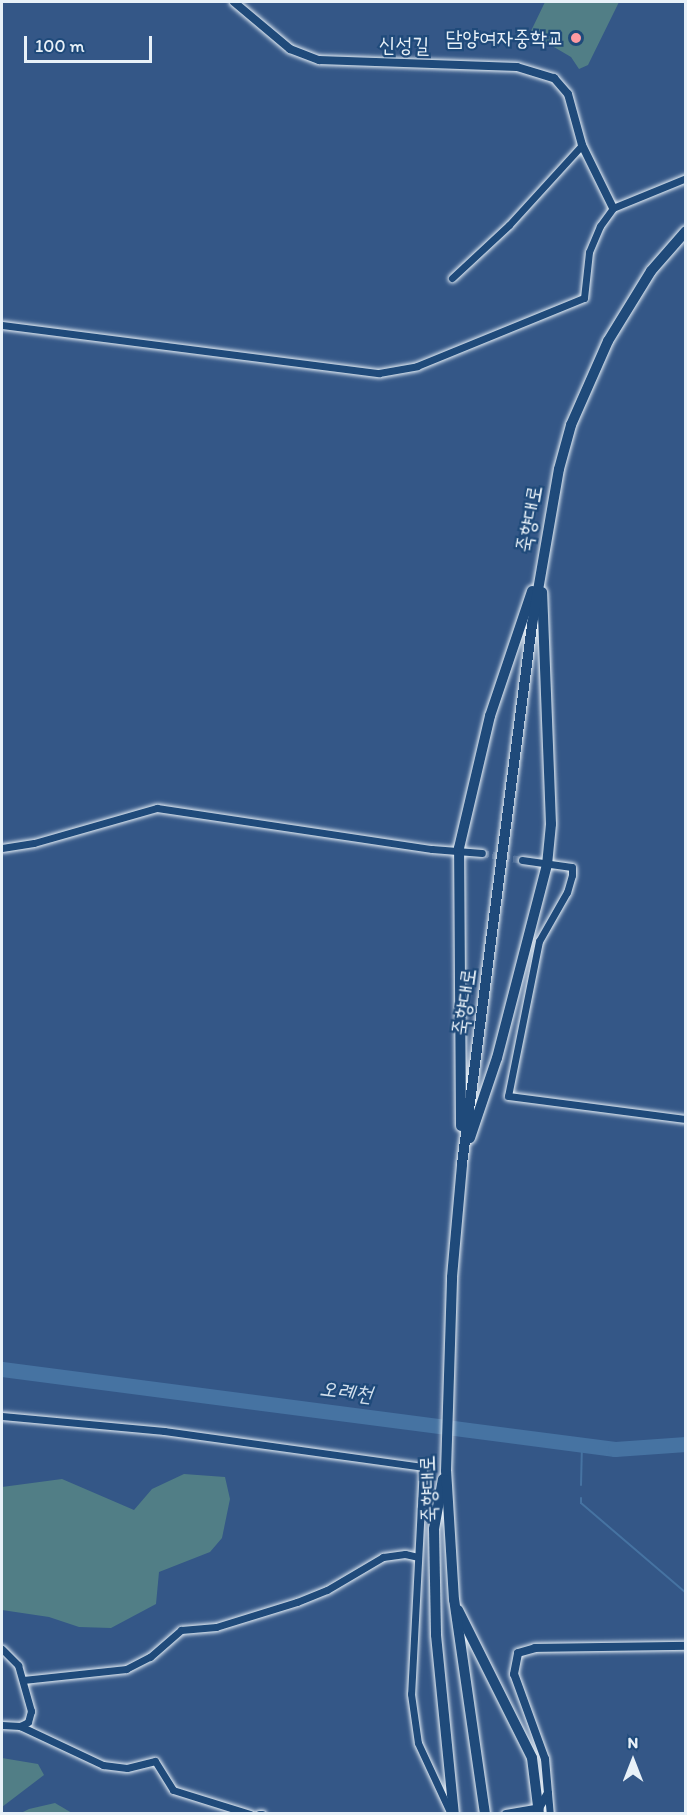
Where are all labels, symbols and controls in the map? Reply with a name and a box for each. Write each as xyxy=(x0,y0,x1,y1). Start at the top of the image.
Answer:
scale bar xyxy=(27,24,154,62)
place label: 담양여자중학교 xyxy=(446,25,564,51)
marker: 담양여자중학교 xyxy=(569,31,583,45)
street label: 신성길 xyxy=(378,32,430,58)
text: 100 m xyxy=(35,35,85,57)
street label: 죽향대로 xyxy=(511,484,547,554)
street label: 죽향대로 xyxy=(447,967,481,1037)
water label: 오례천 xyxy=(318,1375,374,1407)
street label: 죽향대로 xyxy=(414,1455,442,1523)
north arrow xyxy=(603,1731,663,1791)
text: N xyxy=(628,1733,638,1752)

